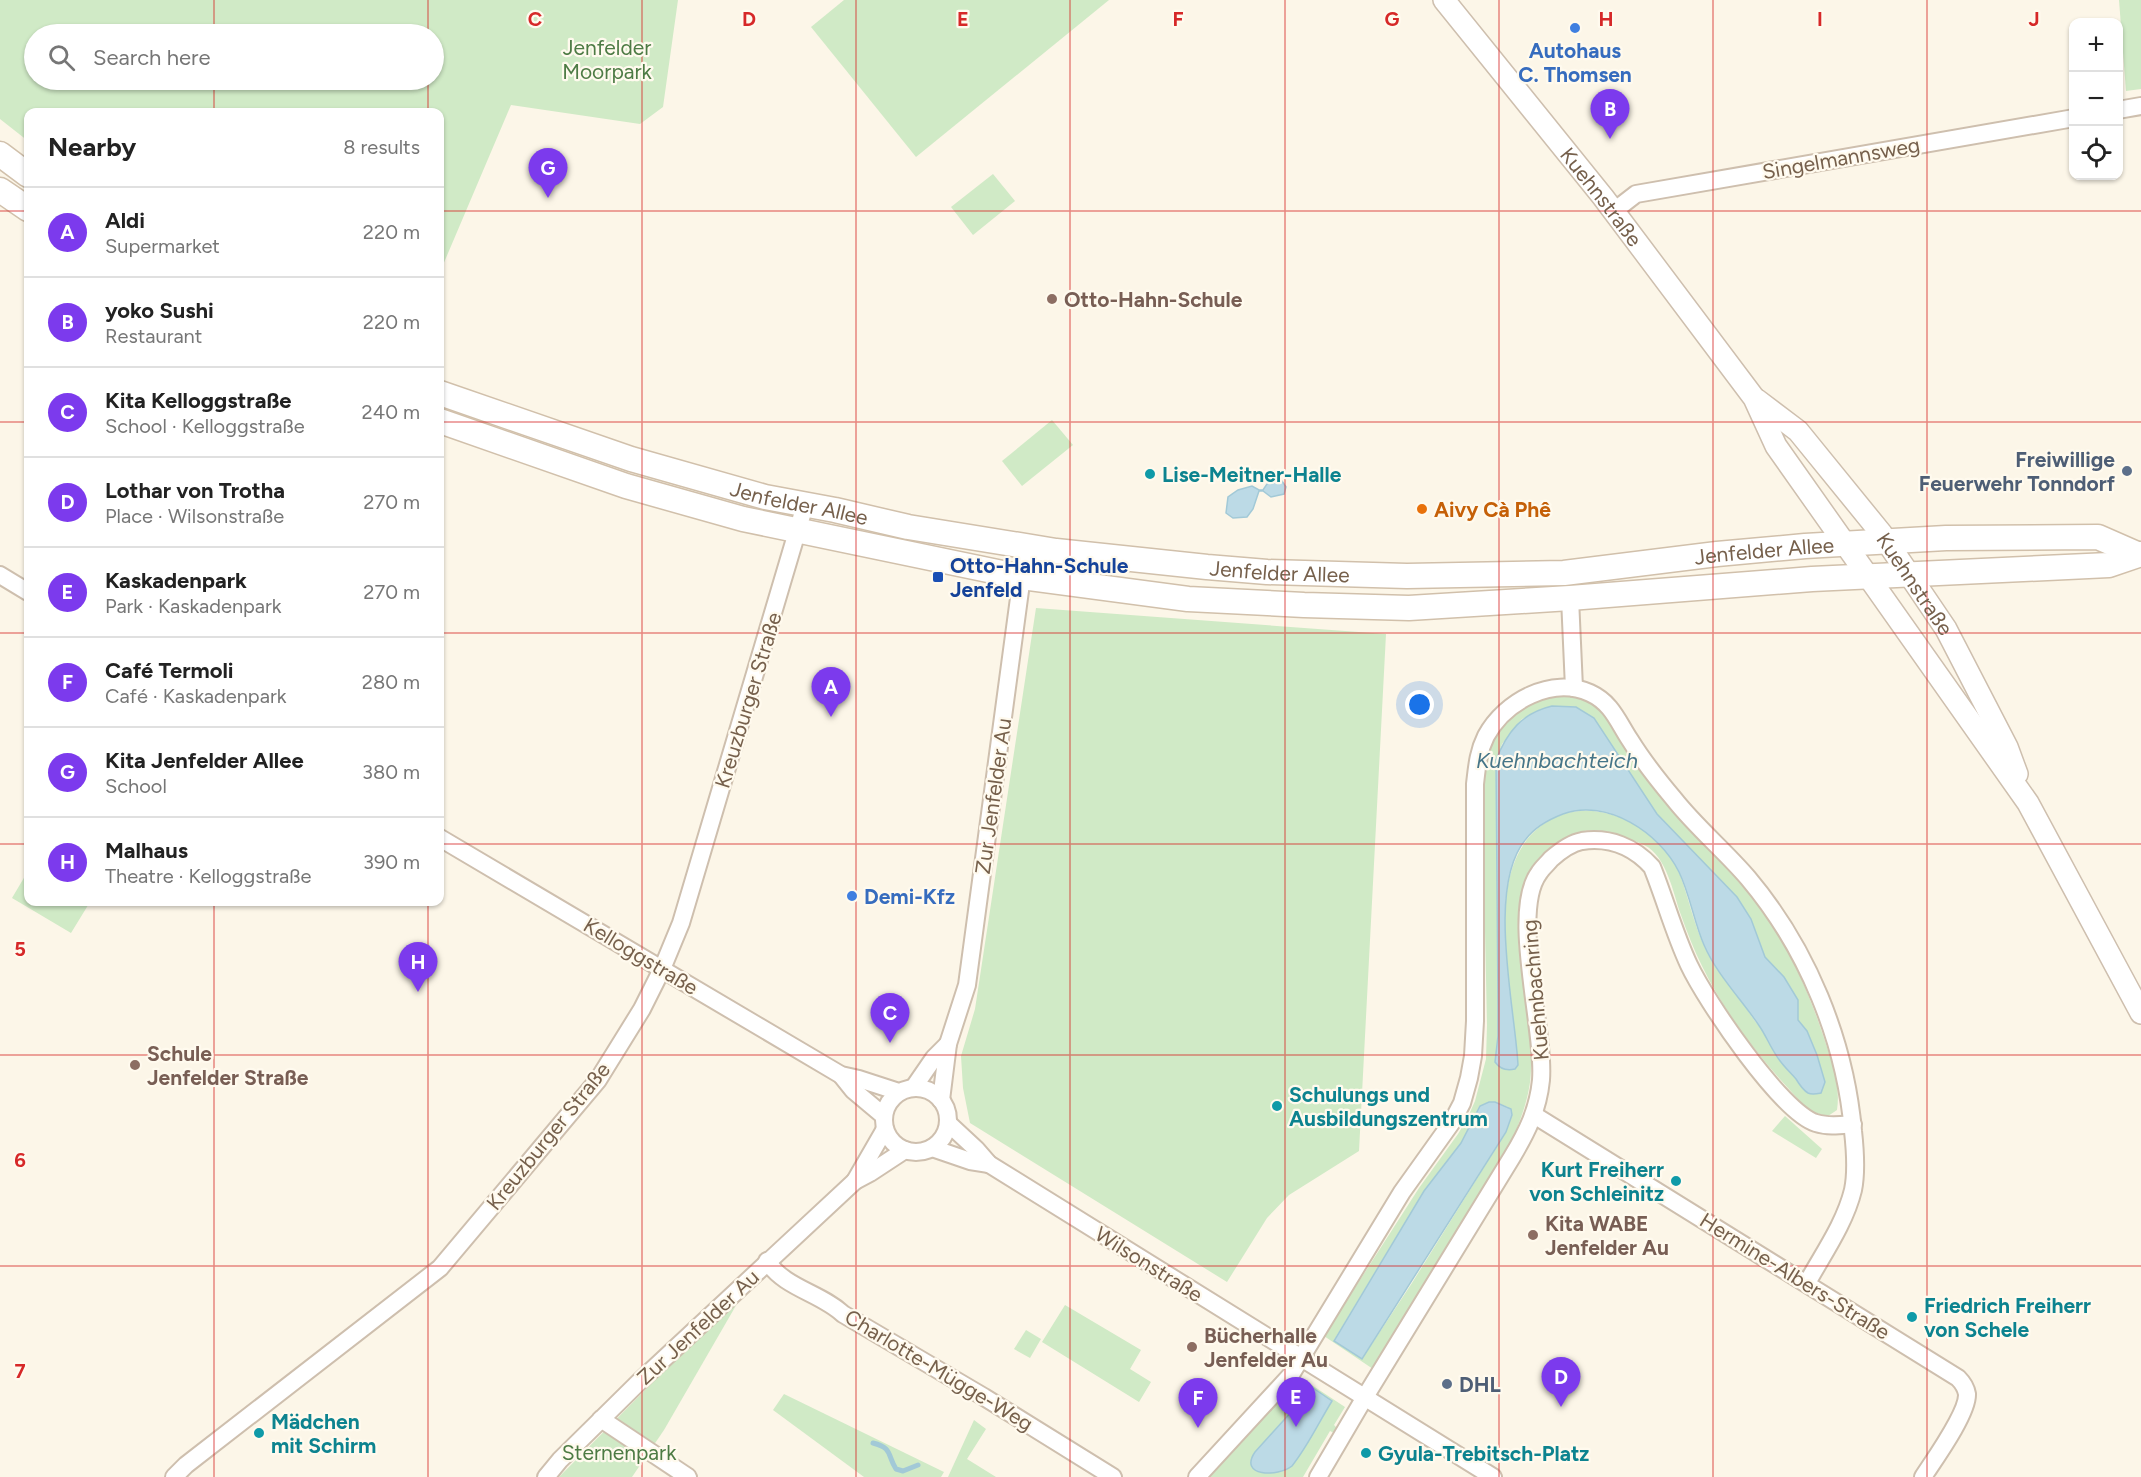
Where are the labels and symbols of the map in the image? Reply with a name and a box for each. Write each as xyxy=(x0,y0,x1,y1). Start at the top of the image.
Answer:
text: C xyxy=(528,7,542,31)
text: D xyxy=(742,7,756,31)
text: E xyxy=(957,7,969,31)
text: F xyxy=(1172,7,1184,31)
text: G xyxy=(1385,7,1400,31)
text: H xyxy=(1599,7,1614,31)
text: I xyxy=(1817,7,1823,31)
text: J xyxy=(2028,7,2040,31)
marker: Autohaus C. Thomsen xyxy=(1568,21,1582,35)
park label: Jenfelder Moorpark xyxy=(562,35,653,84)
place label: Autohaus C. Thomsen xyxy=(1518,38,1632,87)
pin: B xyxy=(1590,90,1630,139)
street label: Singelmannsweg xyxy=(1760,132,1922,184)
street label: Kuehnstraße xyxy=(1555,142,1648,251)
pin: G xyxy=(528,148,568,198)
place label: Otto-Hahn-Schule xyxy=(1064,287,1243,312)
marker: Otto-Hahn-Schule xyxy=(1045,292,1059,306)
place label: Freiwillige Feuerwehr Tonndorf xyxy=(1919,447,2116,496)
place label: Lise-Meitner-Halle xyxy=(1162,462,1342,487)
marker: Freiwillige Feuerwehr Tonndorf xyxy=(2120,464,2134,478)
marker: Lise-Meitner-Halle xyxy=(1143,467,1157,481)
street label: Jenfelder Allee xyxy=(727,475,871,530)
place label: Aivy Cà Phê xyxy=(1434,497,1551,522)
marker: Aivy Cà Phê xyxy=(1415,502,1429,516)
street label: Kuehnstraße xyxy=(1872,528,1959,640)
street label: Jenfelder Allee xyxy=(1693,532,1835,569)
place label: Otto-Hahn-Schule Jenfeld xyxy=(950,553,1129,602)
street label: Jenfelder Allee xyxy=(1209,555,1350,587)
marker: Otto-Hahn-Schule Jenfeld xyxy=(931,570,945,584)
street label: Kreuzburger Straße xyxy=(709,609,787,791)
pin: A xyxy=(812,668,850,717)
your location xyxy=(1405,690,1434,719)
street label: Zur Jenfelder Au xyxy=(970,716,1016,876)
water label: Kuehnbachteich xyxy=(1476,747,1638,774)
place label: Demi-Kfz xyxy=(864,884,955,909)
marker: Demi-Kfz xyxy=(845,889,859,903)
street label: Kelloggstraße xyxy=(579,912,703,1000)
street label: Kuehnbachring xyxy=(1516,918,1554,1062)
text: 5 xyxy=(14,937,26,961)
pin: H xyxy=(398,942,438,992)
pin: C xyxy=(870,994,910,1043)
place label: Schule Jenfelder Straße xyxy=(147,1041,309,1090)
street label: Kreuzburger Straße xyxy=(481,1057,615,1215)
marker: Schule Jenfelder Straße xyxy=(128,1058,142,1072)
place label: Schulungs und Ausbildungszentrum xyxy=(1289,1082,1488,1131)
marker: Schulungs und Ausbildungszentrum xyxy=(1270,1099,1284,1113)
text: 6 xyxy=(14,1148,26,1172)
place label: Kurt Freiherr von Schleinitz xyxy=(1529,1157,1664,1206)
marker: Kurt Freiherr von Schleinitz xyxy=(1669,1174,1683,1188)
street label: Hermine-Albers-Straße xyxy=(1695,1207,1895,1345)
place label: Kita WABE Jenfelder Au xyxy=(1545,1211,1669,1260)
street label: Wilsonstraße xyxy=(1091,1221,1207,1307)
marker: Kita WABE Jenfelder Au xyxy=(1526,1228,1540,1242)
street label: Zur Jenfelder Au xyxy=(632,1264,764,1390)
place label: Friedrich Freiherr von Schele xyxy=(1924,1293,2091,1342)
street label: Charlotte-Mügge-Weg xyxy=(840,1304,1038,1436)
marker: Friedrich Freiherr von Schele xyxy=(1905,1310,1919,1324)
place label: Bücherhalle Jenfelder Au xyxy=(1204,1323,1328,1372)
marker: Bücherhalle Jenfelder Au xyxy=(1185,1340,1199,1354)
pin: D xyxy=(1542,1358,1580,1407)
text: 7 xyxy=(14,1359,26,1383)
place label: DHL xyxy=(1459,1372,1501,1397)
marker: DHL xyxy=(1440,1377,1454,1391)
pin: F xyxy=(1178,1378,1218,1428)
pin: E xyxy=(1276,1378,1316,1427)
place label: Mädchen mit Schirm xyxy=(271,1409,376,1458)
marker: Mädchen mit Schirm xyxy=(252,1426,266,1440)
park label: Sternenpark xyxy=(562,1440,677,1465)
place label: Gyula-Trebitsch-Platz xyxy=(1378,1441,1589,1466)
marker: Gyula-Trebitsch-Platz xyxy=(1359,1446,1373,1460)

